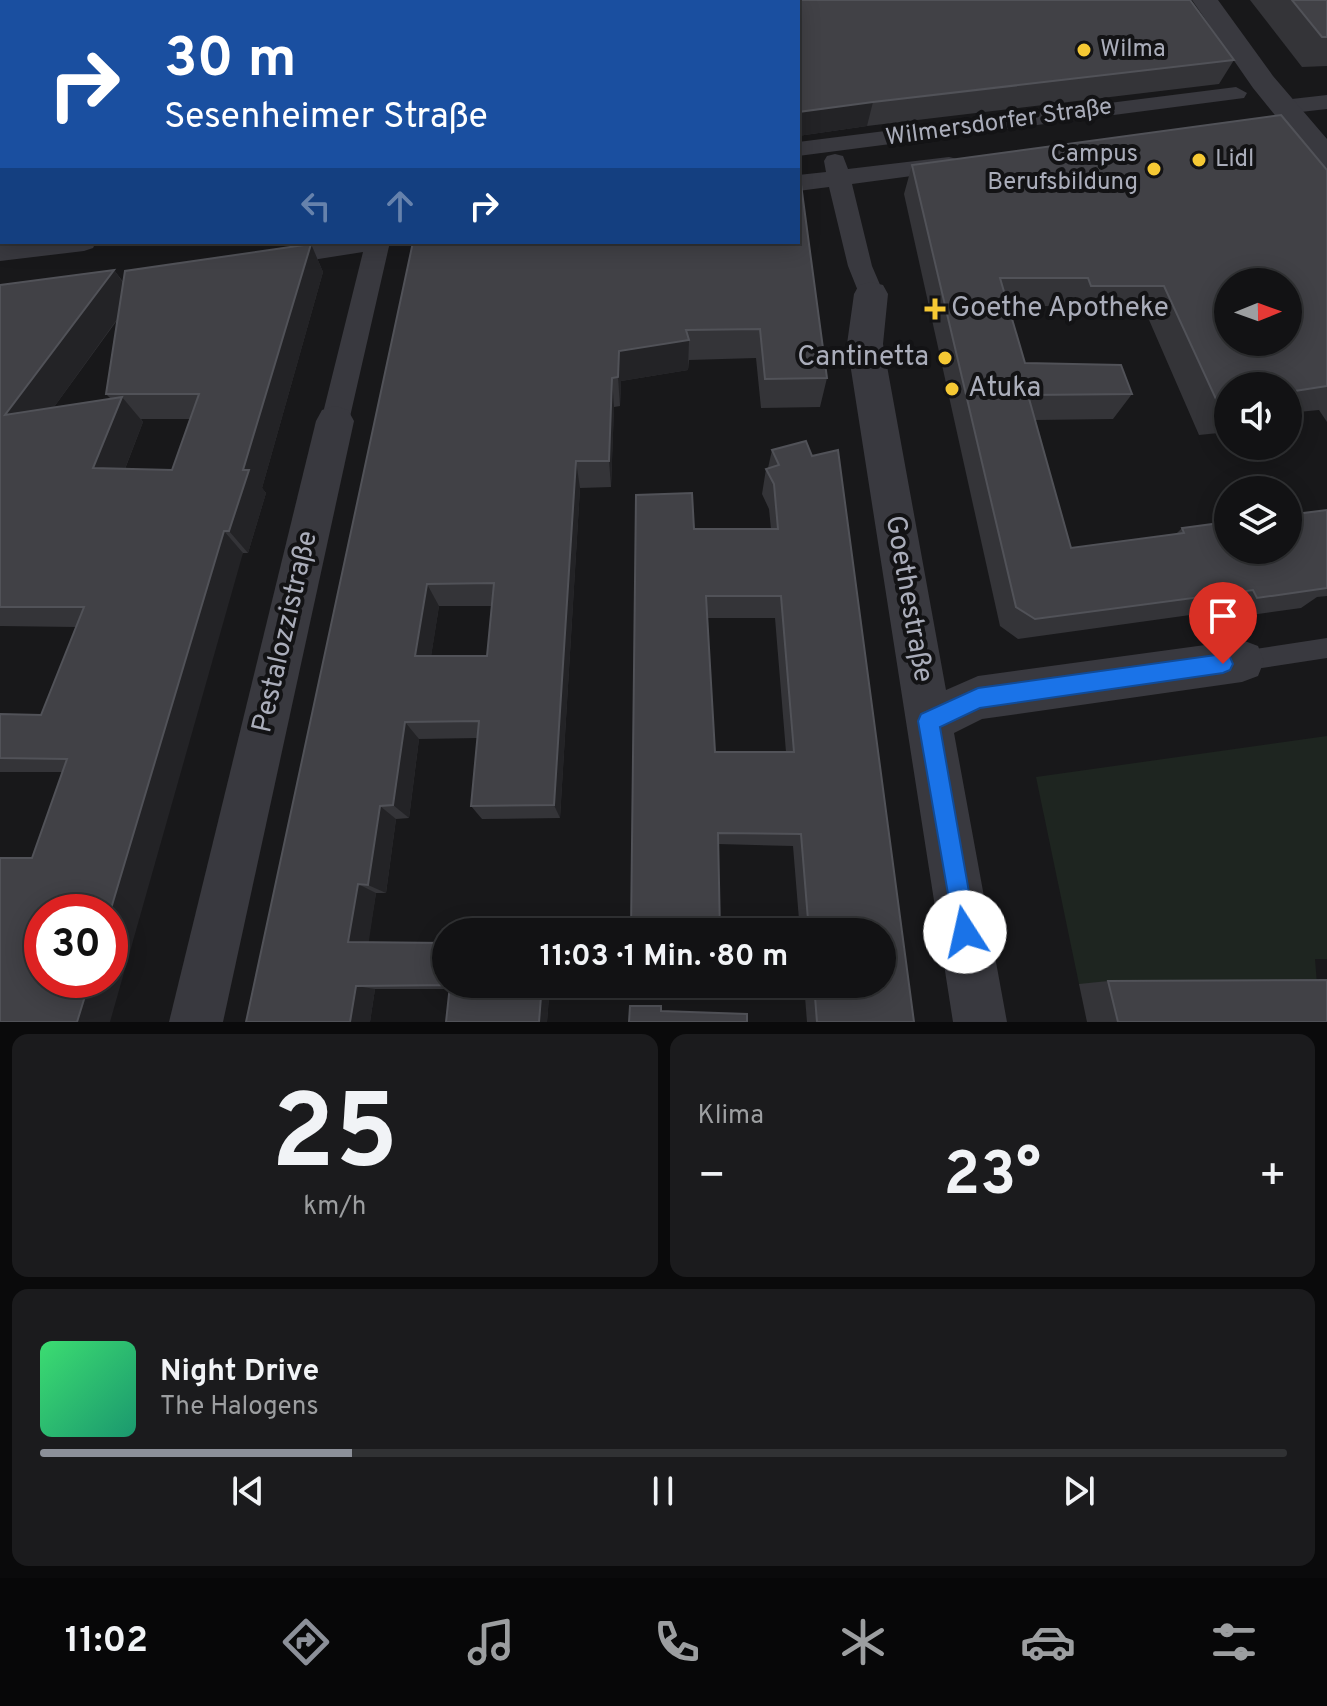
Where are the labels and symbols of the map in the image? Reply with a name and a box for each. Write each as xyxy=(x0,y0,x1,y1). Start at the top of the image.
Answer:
place label: Wilma xyxy=(1100,35,1166,65)
marker: Wilma xyxy=(1075,41,1093,59)
street label: Wilmersdorfer Straße xyxy=(884,92,1114,154)
place label: Campus Berufsbildung xyxy=(987,140,1138,198)
place label: Lidl xyxy=(1215,145,1254,175)
marker: Lidl xyxy=(1190,151,1208,169)
marker: Campus Berufsbildung xyxy=(1145,160,1163,178)
north arrow xyxy=(1214,268,1302,356)
place label: Goethe Apotheke xyxy=(951,291,1169,327)
marker: Goethe Apotheke xyxy=(926,300,944,318)
place label: Cantinetta xyxy=(797,340,929,376)
marker: Cantinetta xyxy=(936,349,954,367)
place label: Atuka xyxy=(968,371,1041,407)
marker: Atuka xyxy=(943,380,961,398)
street label: Goethestraße xyxy=(876,513,940,685)
street label: Pestalozzistraße xyxy=(245,527,327,737)
pin xyxy=(1189,582,1257,664)
position arrow xyxy=(923,890,1007,974)
speed limit sign: 30 xyxy=(24,894,128,998)

